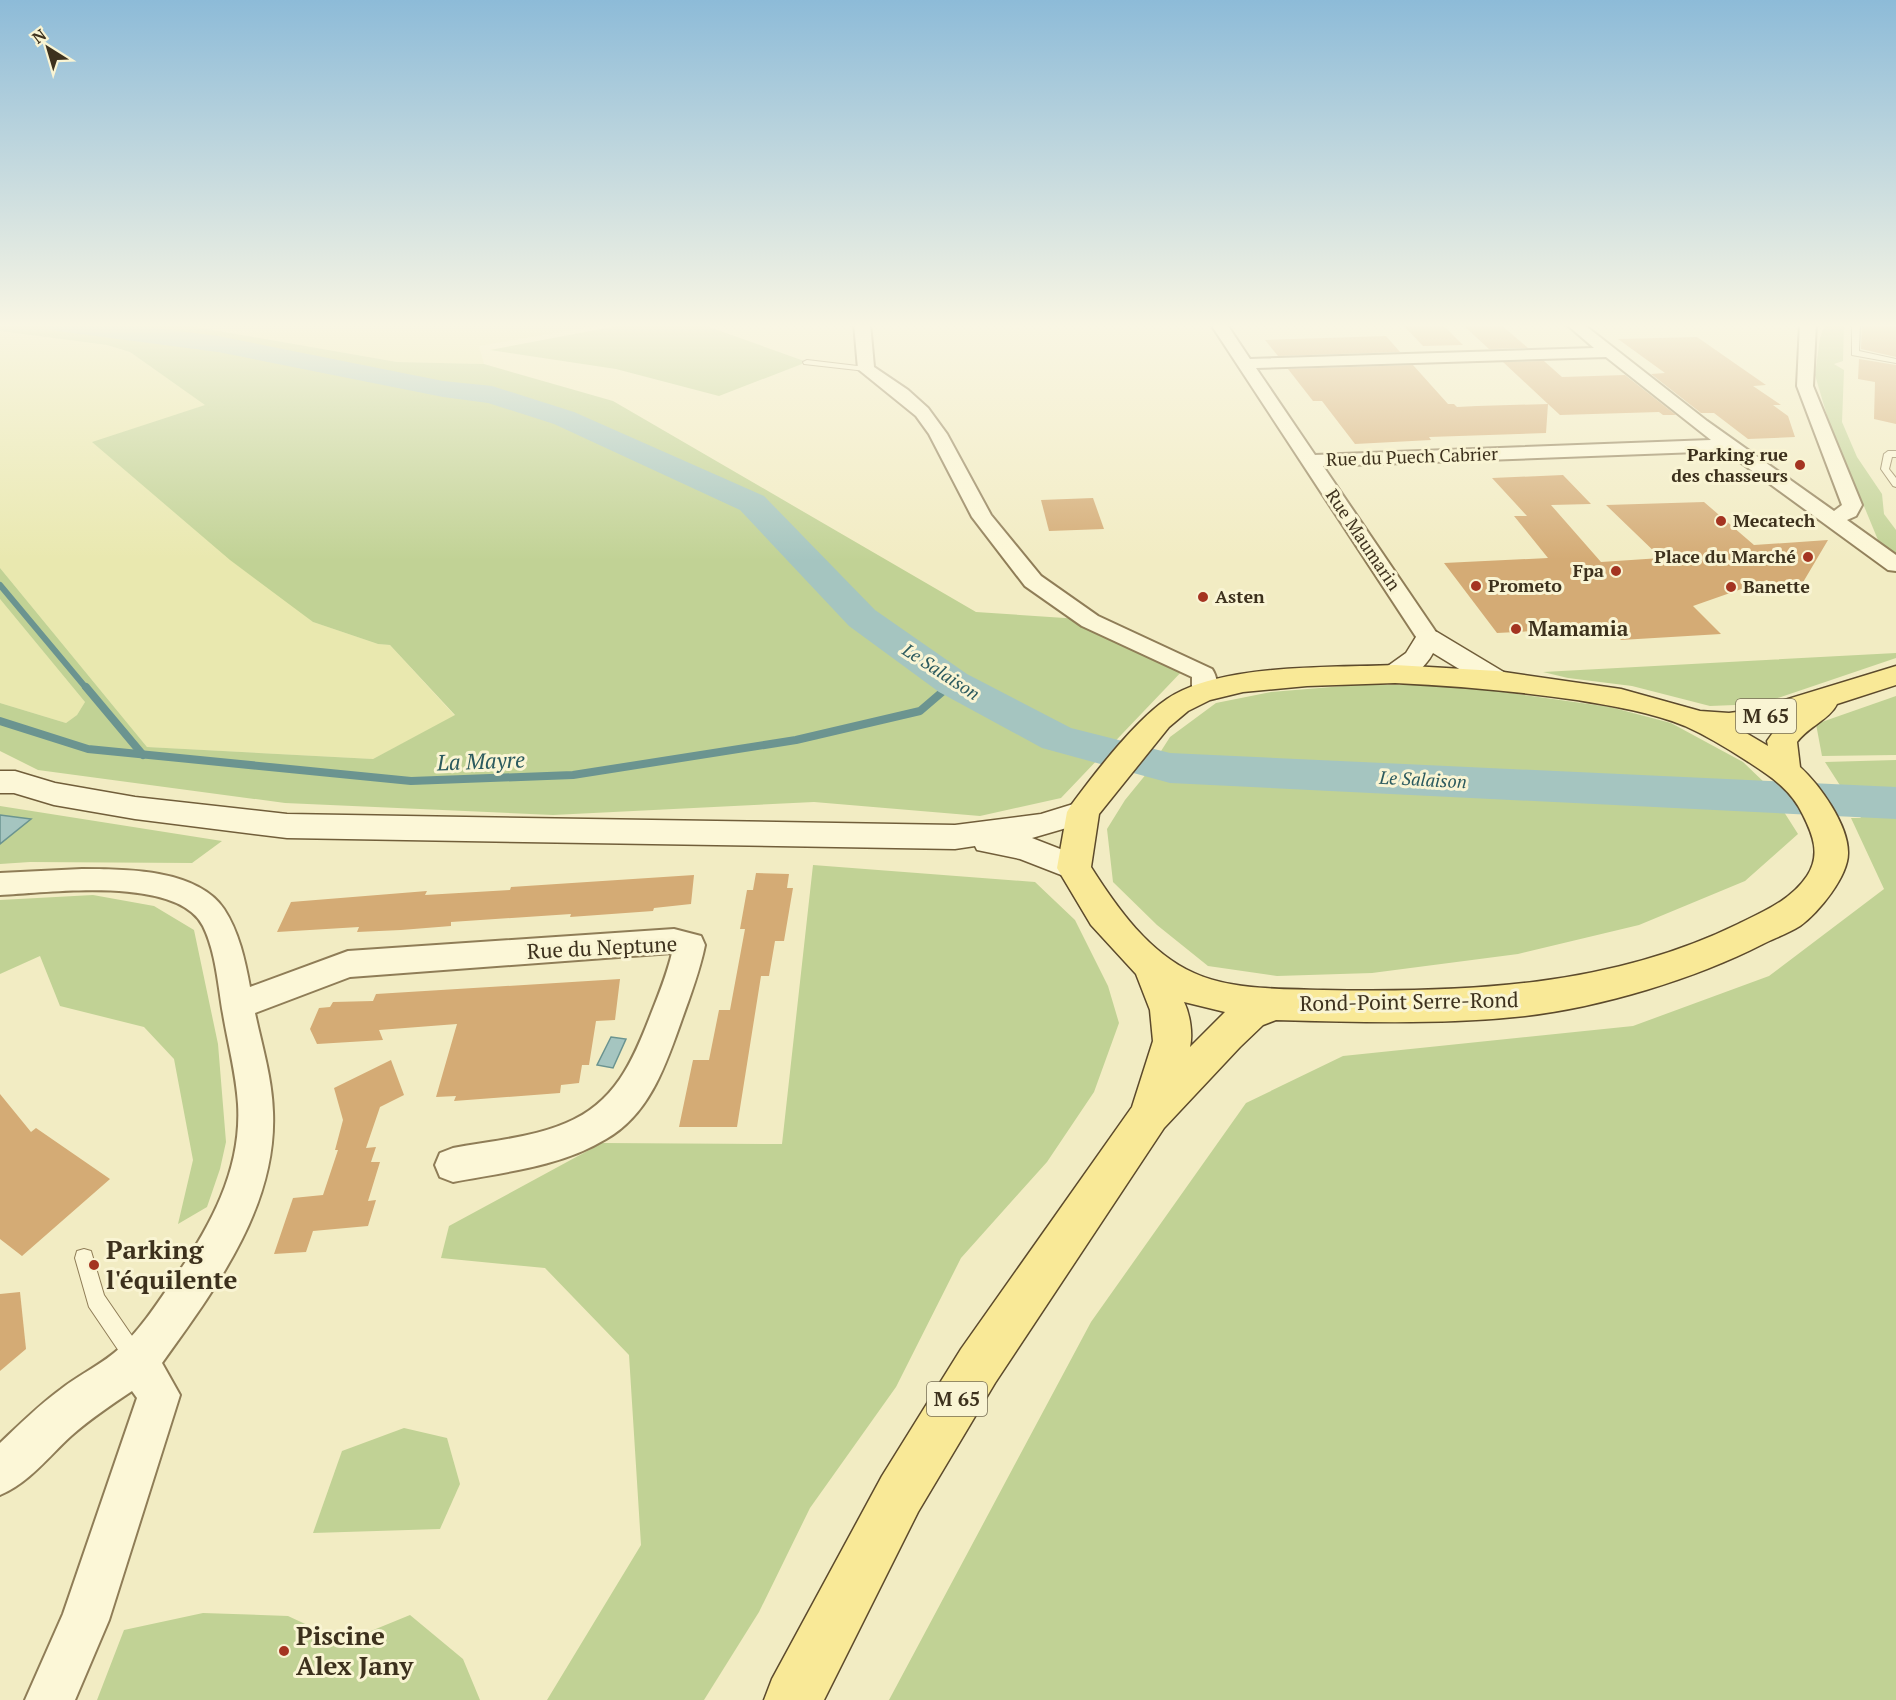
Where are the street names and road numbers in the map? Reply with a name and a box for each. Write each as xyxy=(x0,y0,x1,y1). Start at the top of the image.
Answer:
street label: Rue du Puech Cabrier xyxy=(1326,441,1498,471)
street label: Rue Maumarin xyxy=(1321,484,1407,595)
road number: M 65 xyxy=(1736,699,1796,733)
street label: Rue du Neptune xyxy=(526,929,678,965)
street label: Rond-Point Serre-Rond xyxy=(1299,985,1519,1017)
road number: M 65 xyxy=(927,1382,987,1416)

